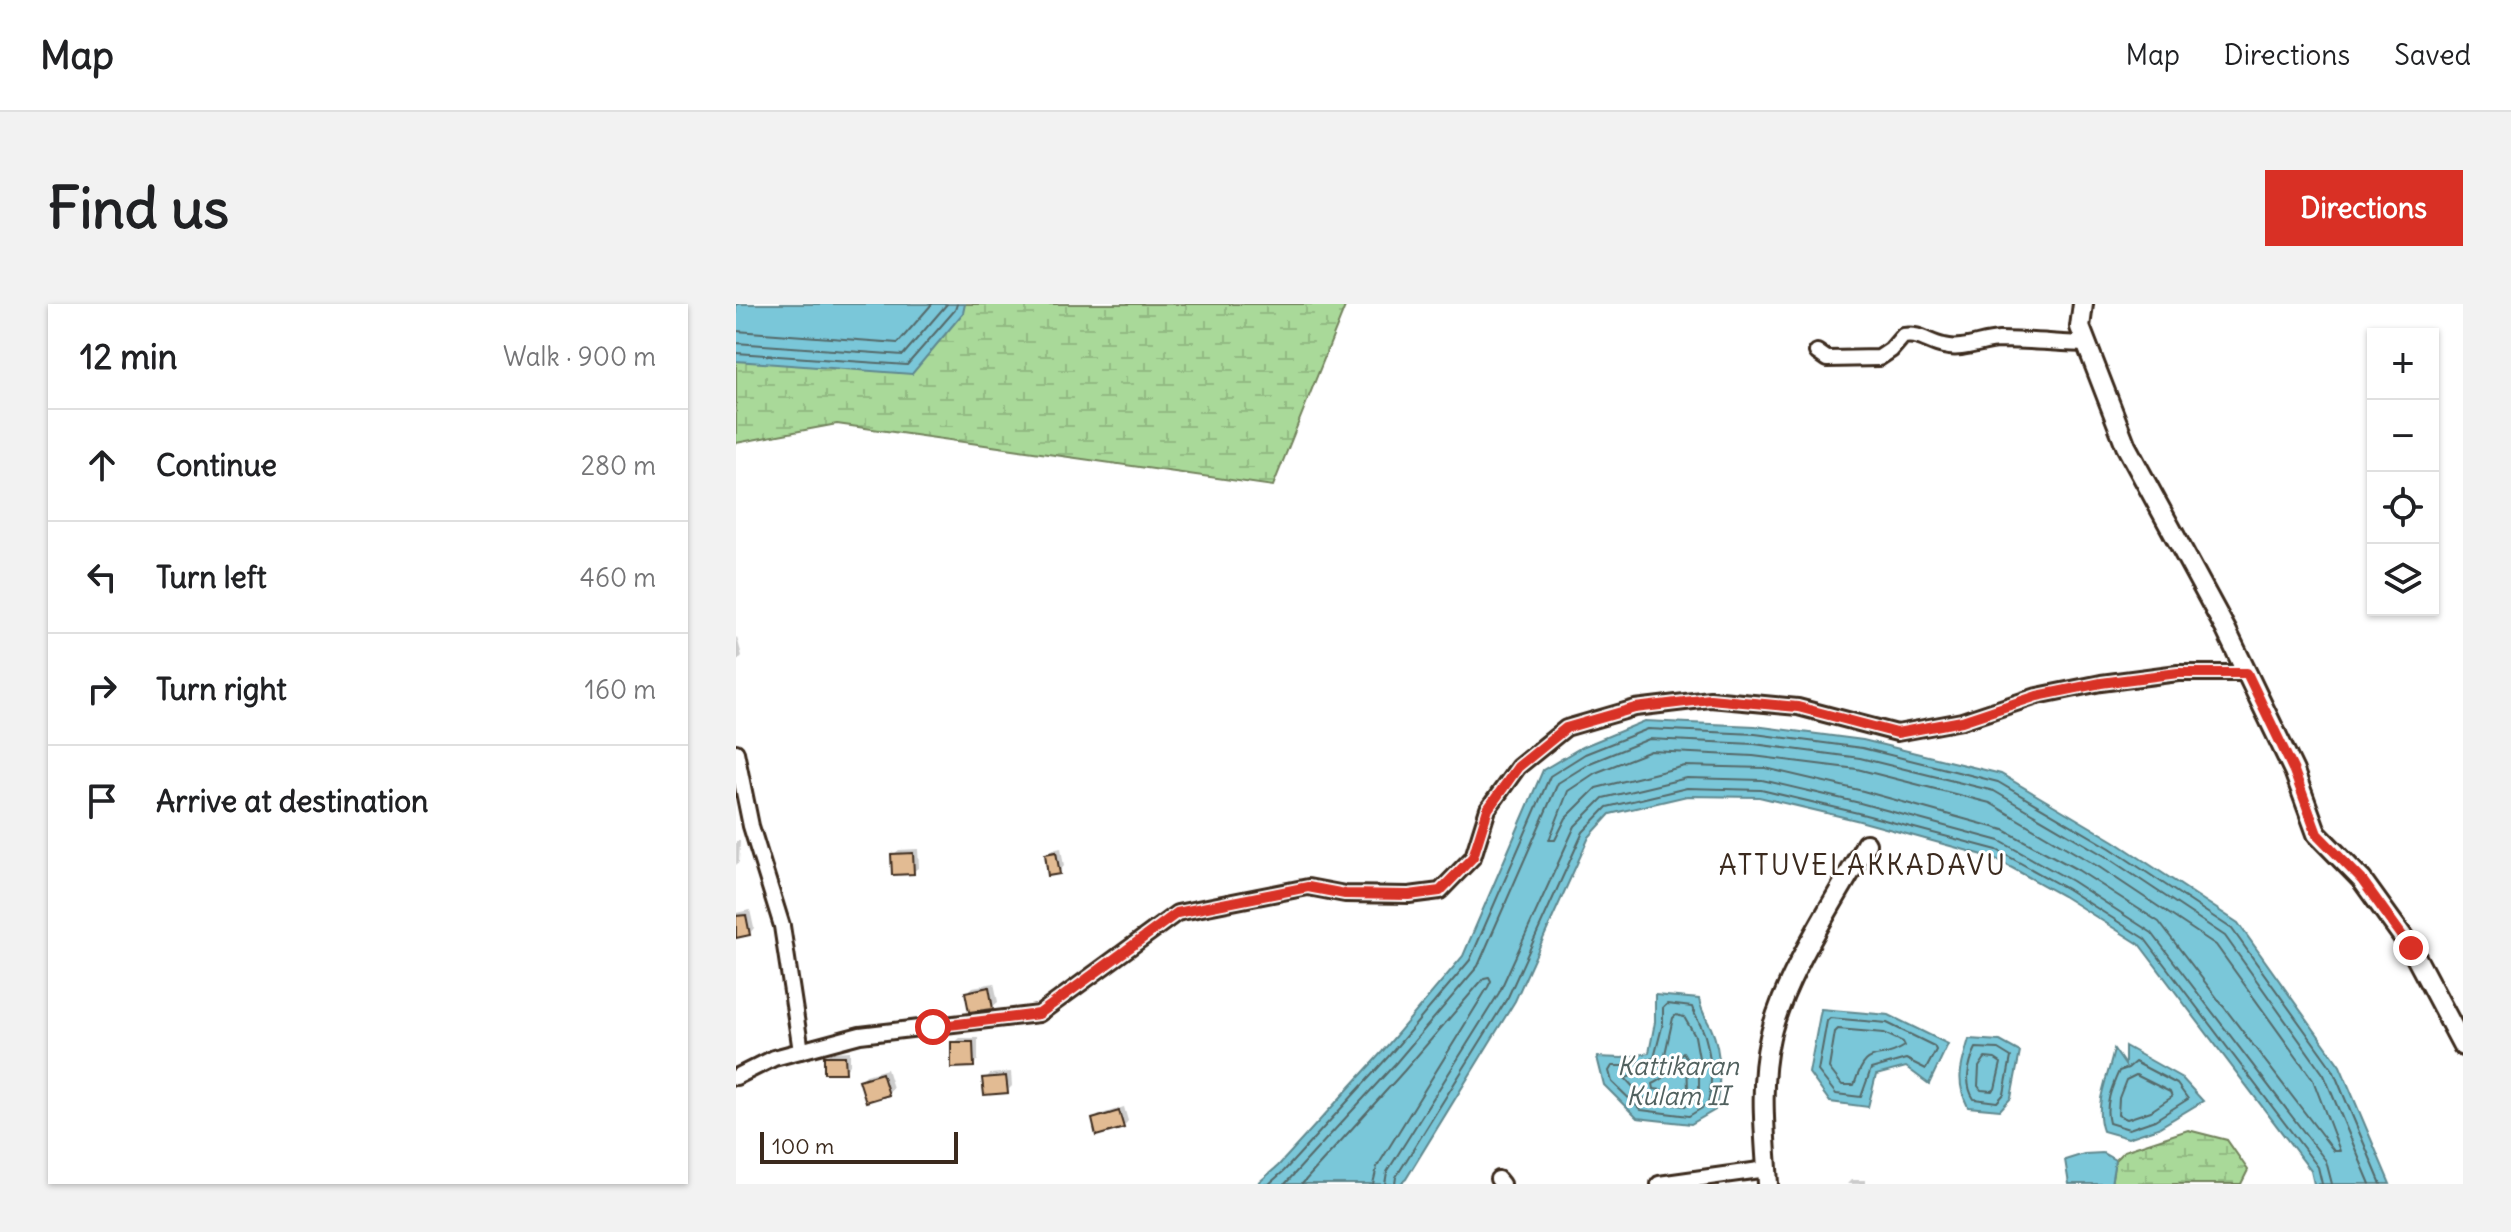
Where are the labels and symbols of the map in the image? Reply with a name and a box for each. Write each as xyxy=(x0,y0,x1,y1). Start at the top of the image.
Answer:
district label: ATTUVELAKKADAVU xyxy=(1719,847,2007,883)
route end xyxy=(2393,930,2429,966)
route start xyxy=(915,1009,951,1045)
water label: Kattikaran Kulam II xyxy=(1617,1049,1740,1112)
scale bar xyxy=(760,1128,958,1164)

